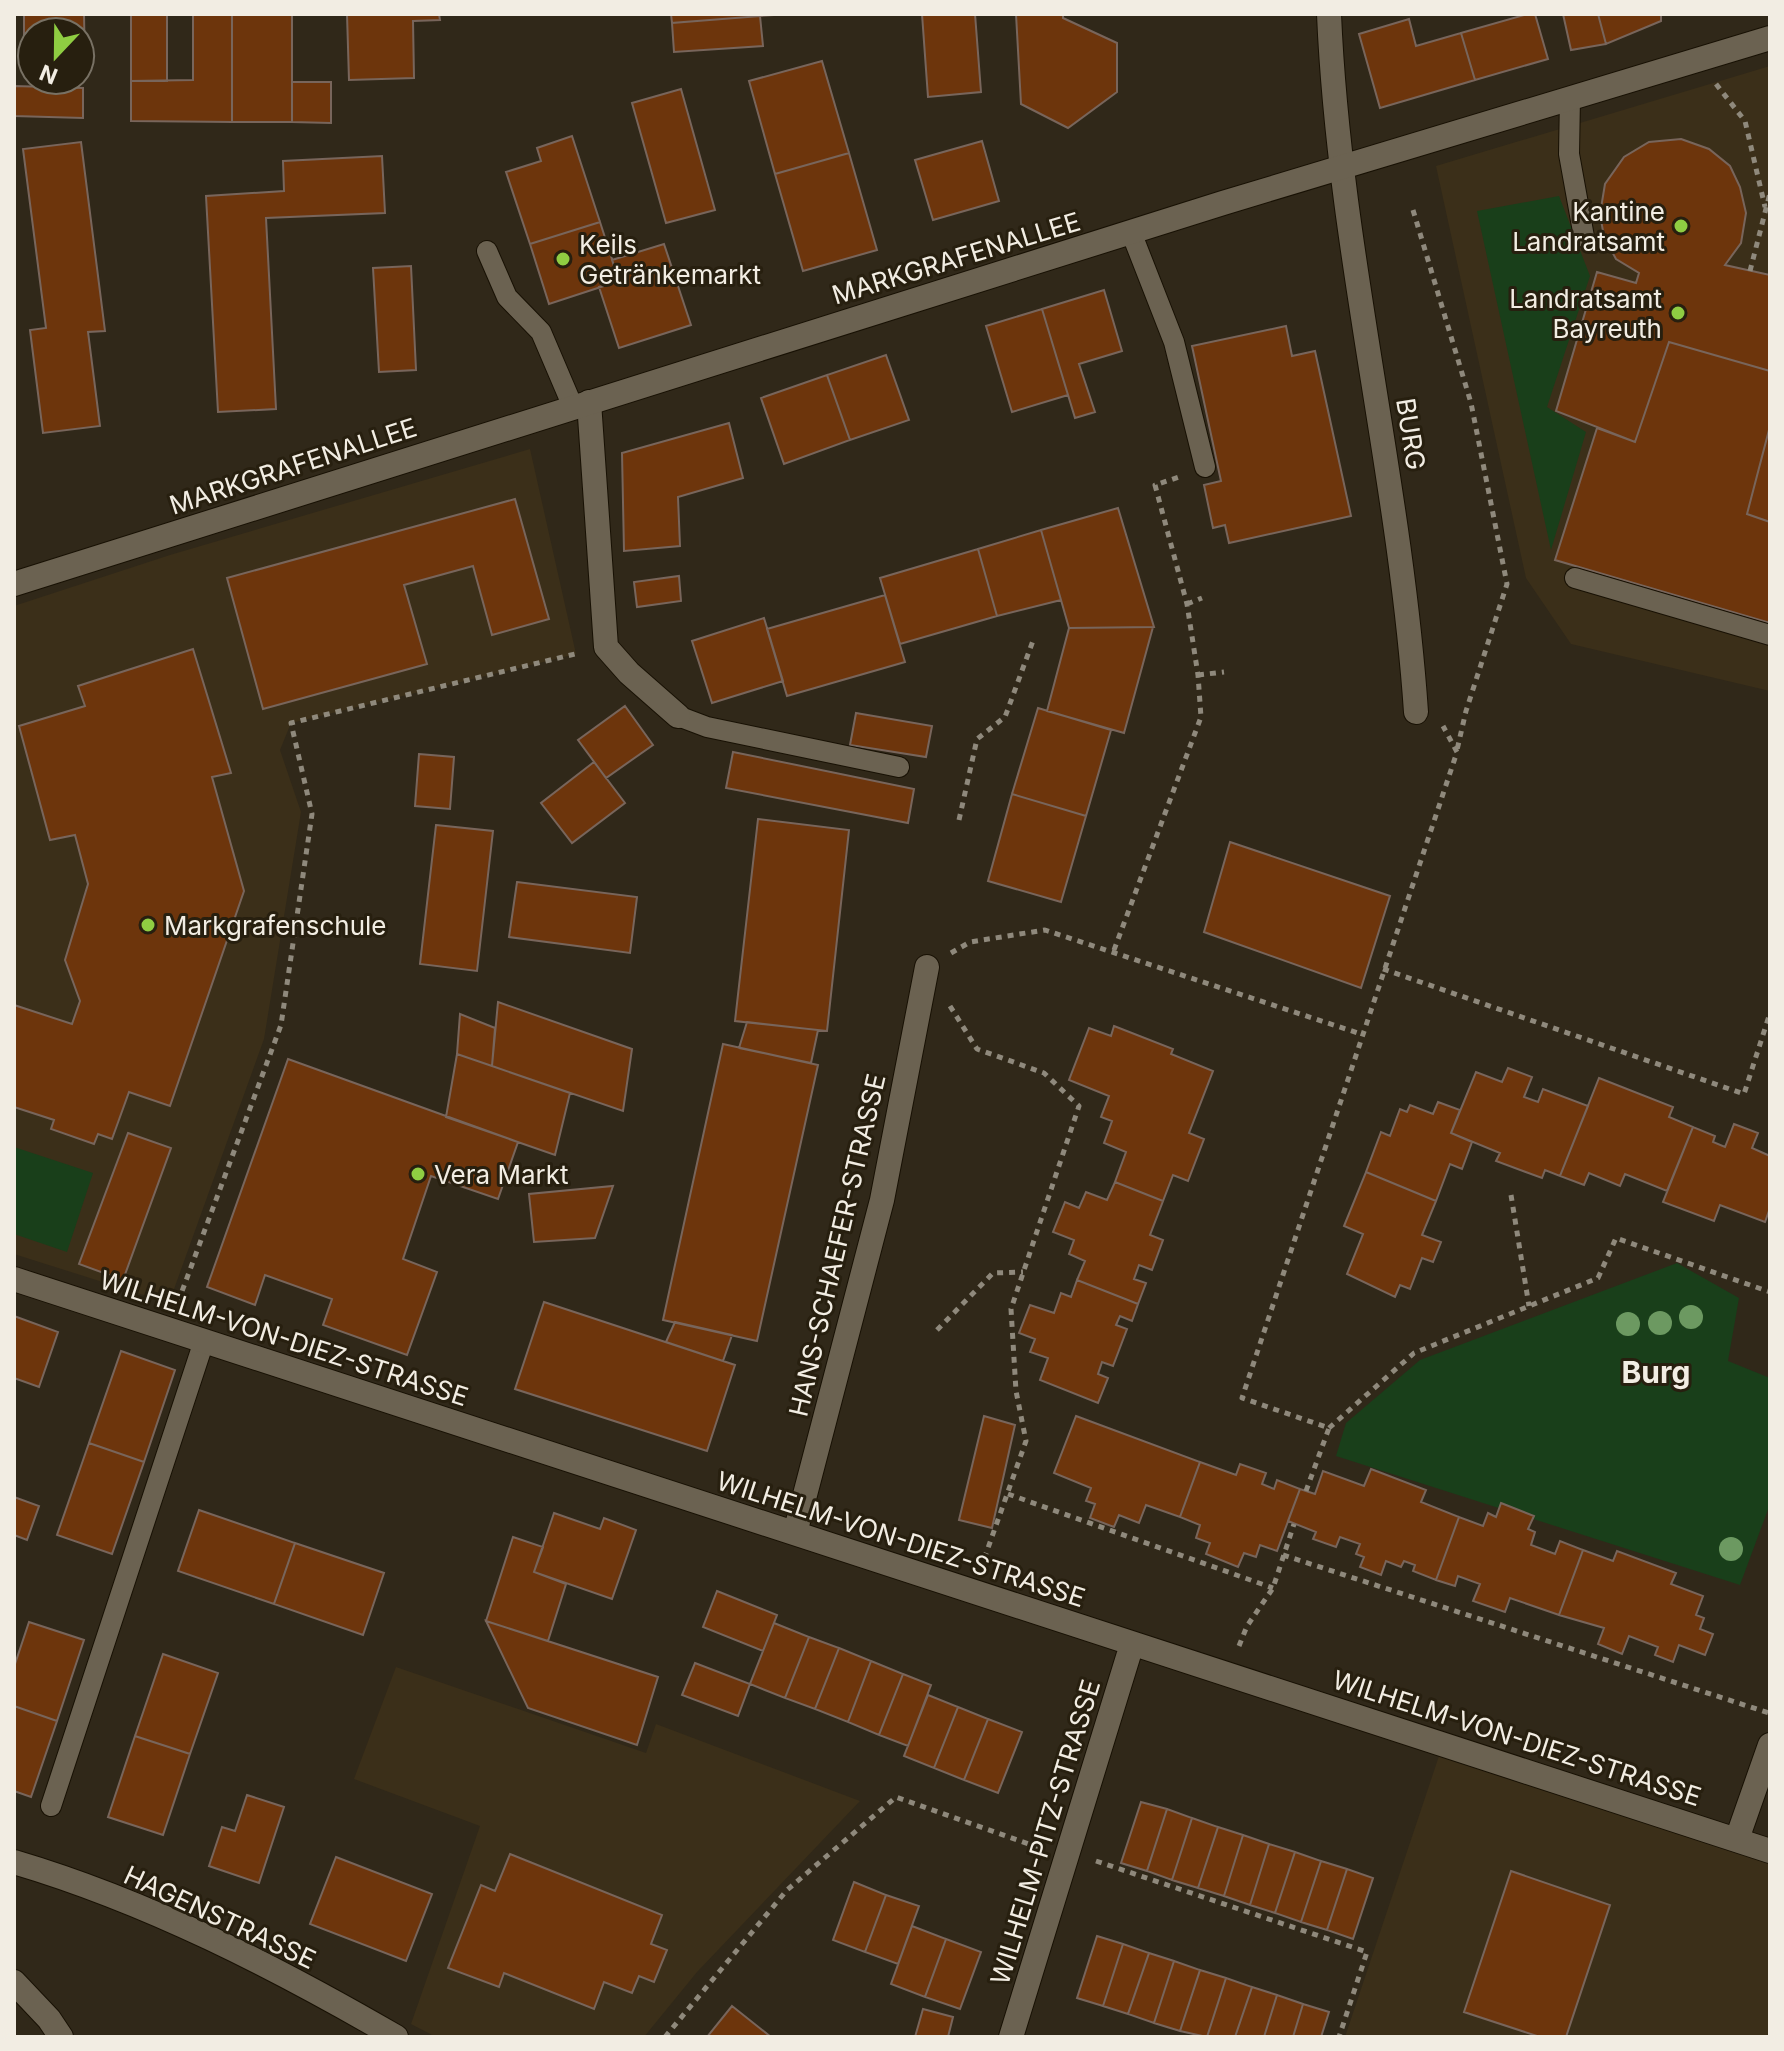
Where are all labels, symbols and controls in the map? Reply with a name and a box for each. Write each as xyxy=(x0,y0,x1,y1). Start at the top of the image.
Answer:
north arrow xyxy=(16,16,96,96)
text: N xyxy=(36,59,61,90)
place label: Kantine Landratsamt xyxy=(1512,196,1665,257)
street label: MARKGRAFENALLEE xyxy=(828,205,1084,311)
marker: Kantine Landratsamt xyxy=(1672,217,1690,235)
place label: Keils Getränkemarkt xyxy=(579,229,761,290)
marker: Keils Getränkemarkt xyxy=(554,250,572,268)
place label: Landratsamt Bayreuth xyxy=(1509,283,1662,344)
marker: Landratsamt Bayreuth xyxy=(1669,304,1687,322)
street label: BURG xyxy=(1390,396,1432,472)
street label: MARKGRAFENALLEE xyxy=(166,411,420,521)
place label: Markgrafenschule xyxy=(164,910,386,941)
marker: Markgrafenschule xyxy=(139,916,157,934)
street label: HANS-SCHAEFER-STRASSE xyxy=(782,1071,892,1419)
place label: Vera Markt xyxy=(434,1159,569,1190)
marker: Vera Markt xyxy=(409,1165,427,1183)
street label: WILHELM-VON-DIEZ-STRASSE xyxy=(96,1264,472,1412)
district label: Burg xyxy=(1622,1354,1690,1390)
street label: WILHELM-VON-DIEZ-STRASSE xyxy=(713,1465,1089,1613)
street label: WILHELM-VON-DIEZ-STRASSE xyxy=(1329,1664,1705,1812)
street label: WILHELM-PITZ-STRASSE xyxy=(984,1676,1106,1988)
street label: HAGENSTRASSE xyxy=(119,1859,321,1975)

